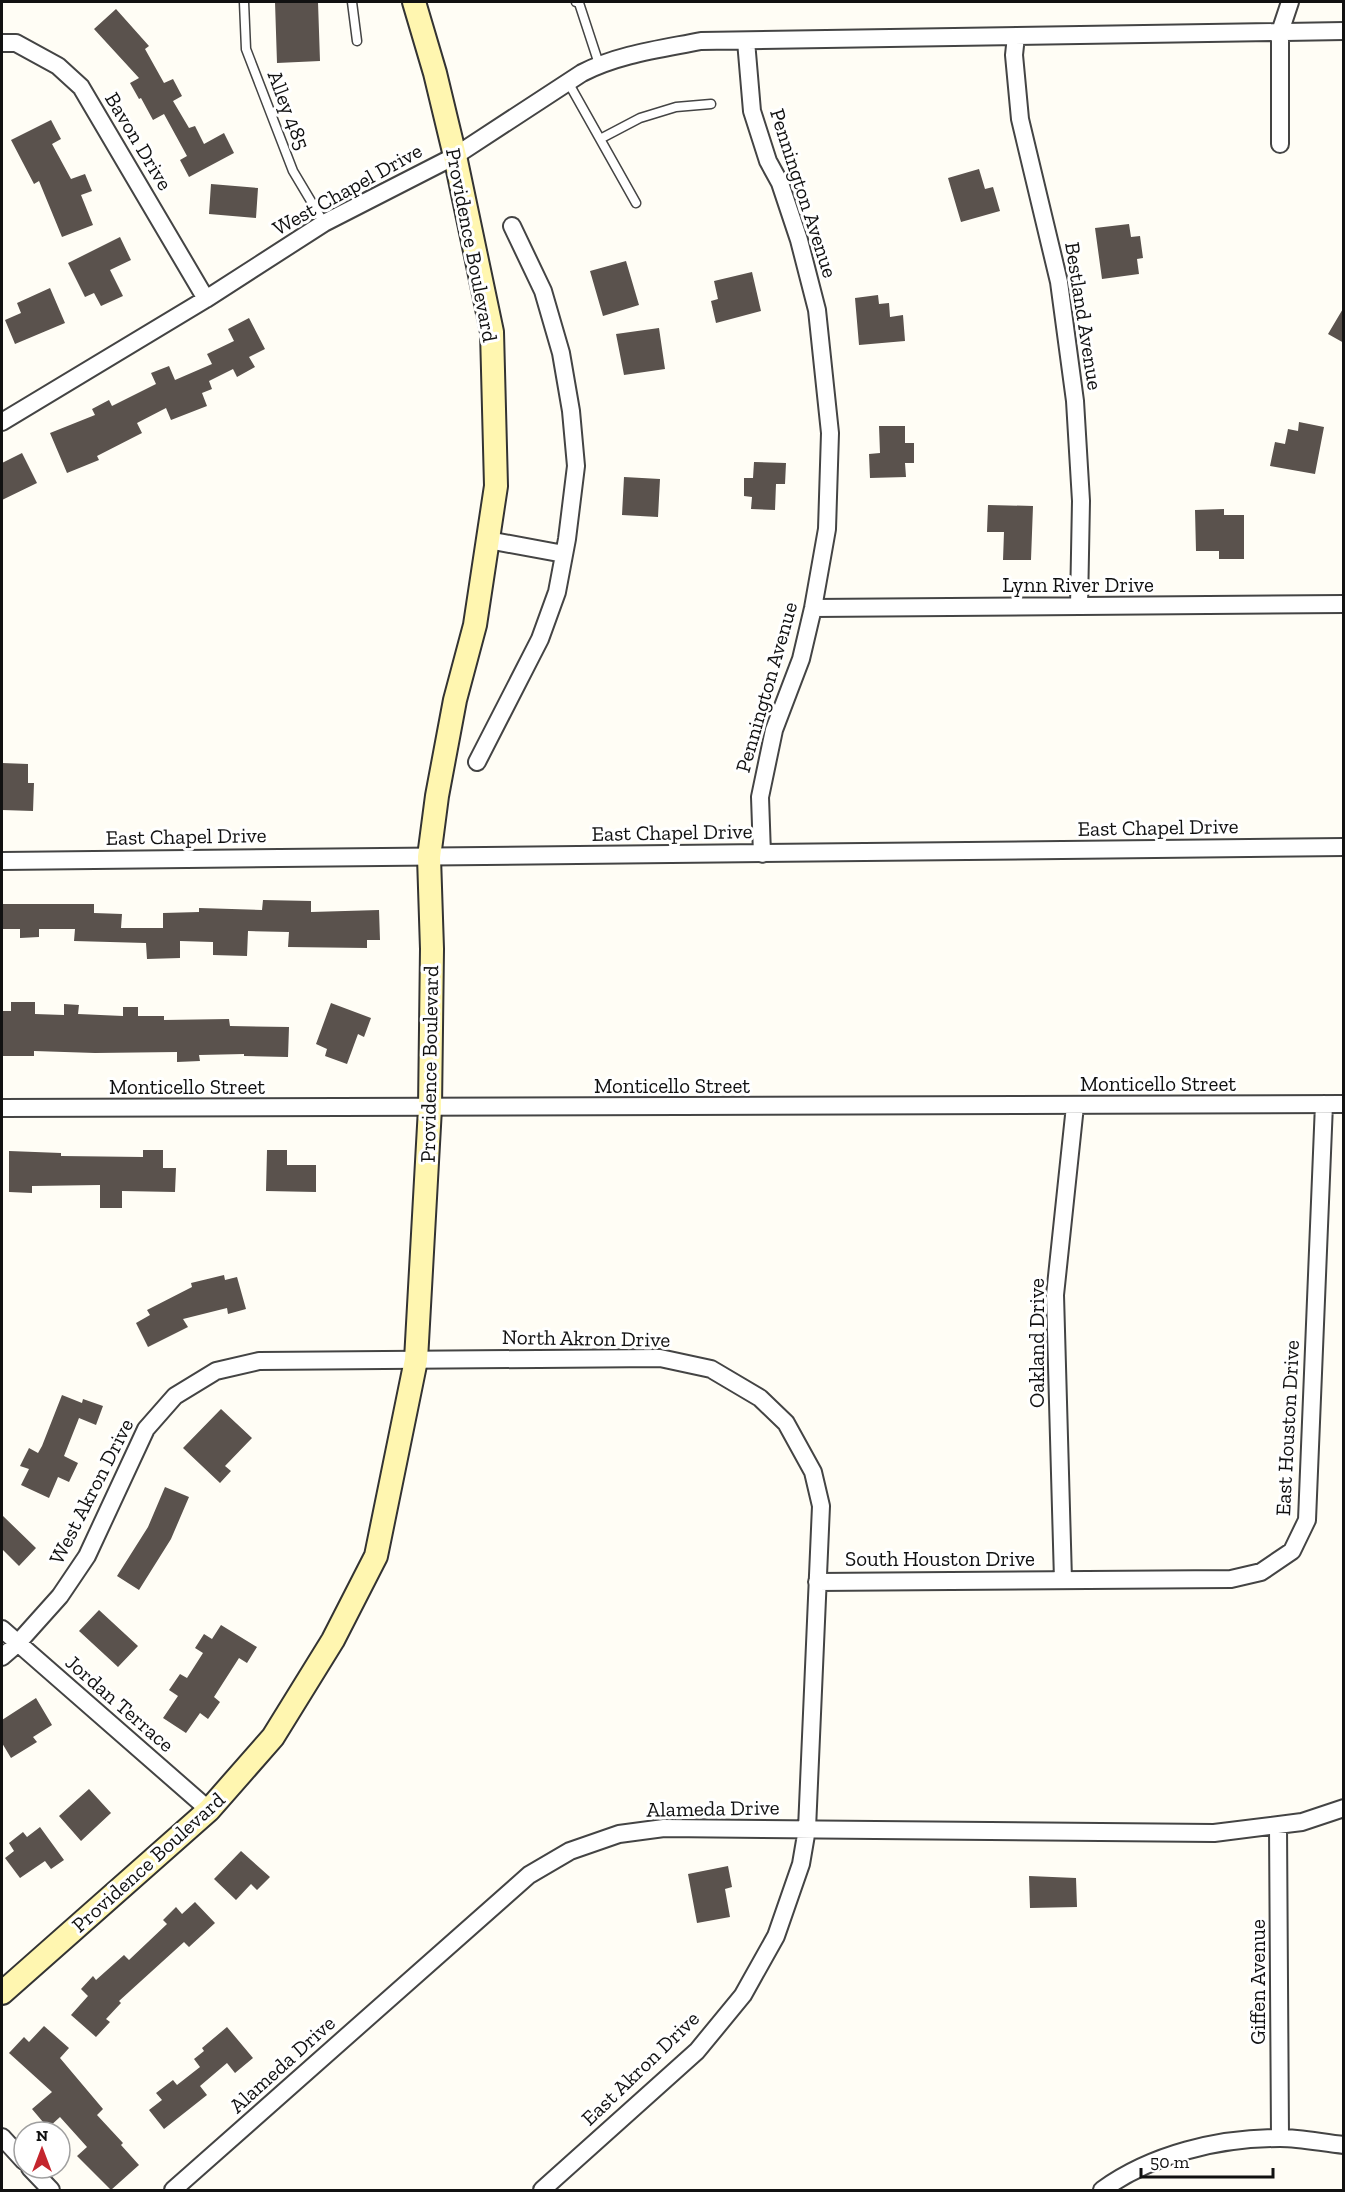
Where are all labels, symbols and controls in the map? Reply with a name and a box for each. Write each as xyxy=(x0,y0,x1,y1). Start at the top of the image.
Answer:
street label: Alley 485 xyxy=(263,67,315,153)
street label: Bavon Drive xyxy=(100,88,178,195)
street label: Pennington Avenue xyxy=(765,105,843,281)
street label: West Chapel Drive xyxy=(268,138,426,240)
street label: Providence Boulevard xyxy=(441,146,503,345)
street label: Bestland Avenue xyxy=(1060,240,1108,392)
street label: Lynn River Drive xyxy=(1002,572,1154,597)
street label: Pennington Avenue xyxy=(730,599,802,775)
street label: East Chapel Drive xyxy=(1077,813,1239,841)
street label: East Chapel Drive xyxy=(591,818,753,846)
street label: East Chapel Drive xyxy=(105,822,267,850)
street label: Providence Boulevard xyxy=(415,965,443,1163)
street label: Monticello Street xyxy=(1080,1071,1236,1096)
street label: Monticello Street xyxy=(594,1073,750,1098)
street label: Monticello Street xyxy=(109,1074,265,1099)
street label: Oakland Drive xyxy=(1024,1278,1049,1408)
street label: North Akron Drive xyxy=(502,1324,671,1352)
street label: East Houston Drive xyxy=(1270,1339,1304,1517)
street label: West Akron Drive xyxy=(44,1414,139,1568)
street label: South Houston Drive xyxy=(845,1546,1035,1571)
street label: Jordan Terrace xyxy=(61,1649,179,1757)
street label: Providence Boulevard xyxy=(66,1786,230,1937)
street label: Alameda Drive xyxy=(646,1794,780,1822)
street label: Giffen Avenue xyxy=(1245,1919,1270,2045)
street label: East Akron Drive xyxy=(576,2005,704,2130)
street label: Alameda Drive xyxy=(224,2010,340,2118)
north arrow xyxy=(12,2120,72,2180)
text: N xyxy=(36,2126,48,2145)
scale bar xyxy=(1141,2141,1273,2179)
text: 50 m xyxy=(1150,2151,1190,2173)

